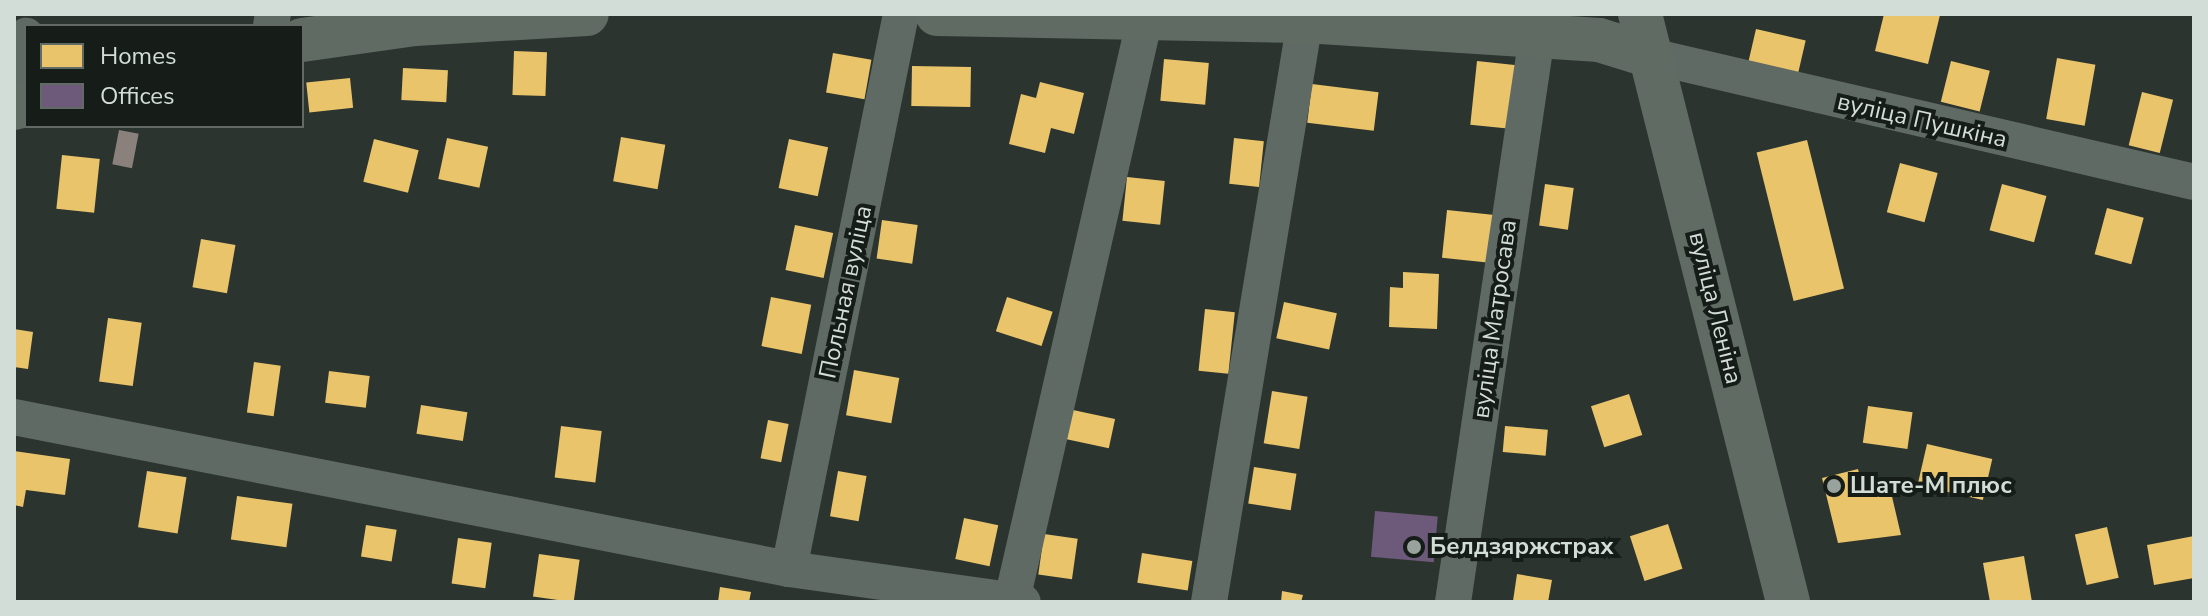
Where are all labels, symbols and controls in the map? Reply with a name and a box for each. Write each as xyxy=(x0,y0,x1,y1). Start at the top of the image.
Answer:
legend xyxy=(24,24,304,128)
text: Homes xyxy=(100,40,176,72)
text: Offices xyxy=(100,80,175,112)
street label: вуліца Пушкіна xyxy=(1834,87,2010,155)
street label: Польная вуліца xyxy=(814,203,878,381)
street label: вуліца Матросава xyxy=(1467,218,1523,420)
street label: вуліца Леніна xyxy=(1682,229,1748,387)
place label: Шате-М плюс xyxy=(1850,472,2012,500)
marker: Шате-М плюс xyxy=(1825,477,1843,495)
place label: Белдзяржстрах xyxy=(1430,533,1614,561)
marker: Белдзяржстрах xyxy=(1405,538,1423,556)

